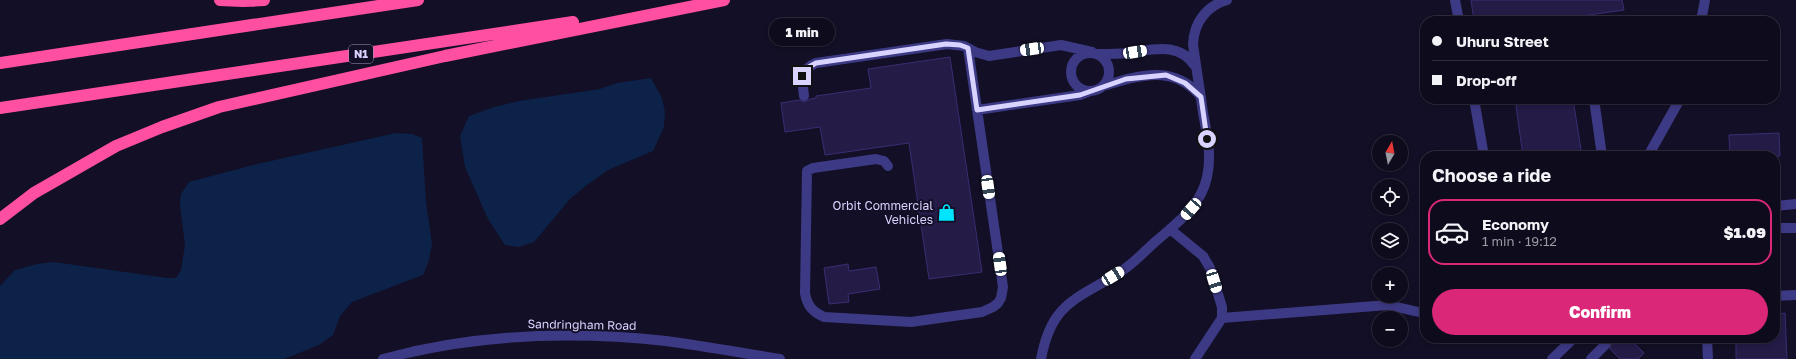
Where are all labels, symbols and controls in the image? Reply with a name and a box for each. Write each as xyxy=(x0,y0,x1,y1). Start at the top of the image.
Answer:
callout: 1 min xyxy=(769,18,835,46)
text: 1 min xyxy=(785,24,819,40)
text: Uhuru Street xyxy=(1456,32,1549,50)
car xyxy=(1019,41,1045,57)
car xyxy=(1122,44,1148,60)
road number: N1 xyxy=(349,45,373,63)
route end xyxy=(793,67,811,85)
text: Drop-off xyxy=(1456,71,1516,89)
route start xyxy=(1198,130,1216,148)
north arrow xyxy=(1372,135,1408,171)
map controls xyxy=(1372,135,1408,347)
text: Choose a ride xyxy=(1432,164,1551,186)
car xyxy=(980,174,996,200)
button: locate xyxy=(1372,179,1408,215)
car xyxy=(1179,196,1203,222)
place label: Orbit Commercial Vehicles xyxy=(833,198,933,227)
shop icon: Orbit Commercial Vehicles xyxy=(936,203,956,223)
icon: car xyxy=(1434,214,1470,250)
text: Economy xyxy=(1482,215,1549,233)
button: layers xyxy=(1372,223,1408,259)
text: $1.09 xyxy=(1723,223,1766,241)
text: 1 min · 19:12 xyxy=(1482,233,1557,249)
car xyxy=(992,251,1008,277)
car xyxy=(1100,265,1126,287)
button: + xyxy=(1372,267,1408,303)
car xyxy=(1205,268,1223,294)
button: Confirm xyxy=(1432,289,1768,335)
button: − xyxy=(1372,311,1408,347)
street label: Sandringham Road xyxy=(527,316,637,333)

